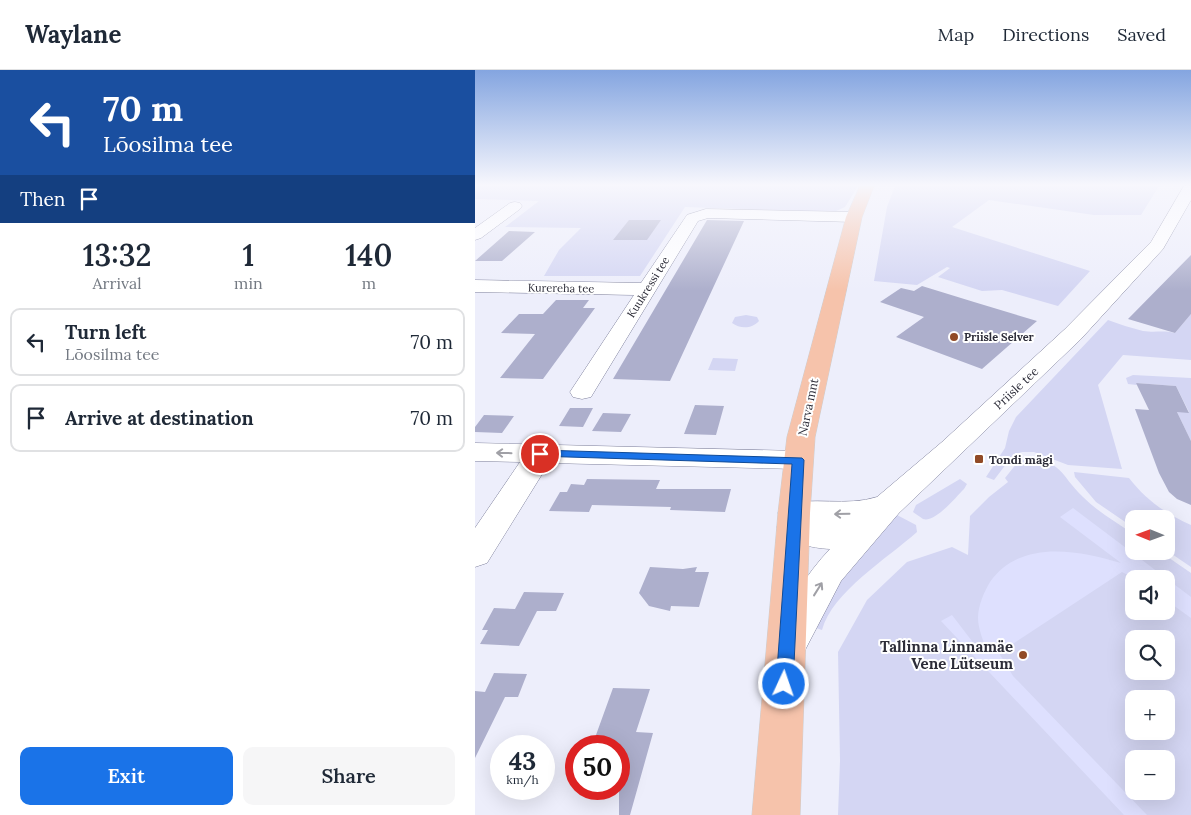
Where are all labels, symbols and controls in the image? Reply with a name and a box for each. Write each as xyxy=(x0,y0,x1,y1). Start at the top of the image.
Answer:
text: Waylane xyxy=(25,19,121,50)
text: Map xyxy=(938,23,974,46)
text: Directions xyxy=(1002,23,1089,46)
text: Saved xyxy=(1117,23,1166,46)
text: 70 m xyxy=(103,86,183,131)
icon: left xyxy=(20,90,85,155)
text: Lõosilma tee xyxy=(103,130,233,158)
icon: arrive xyxy=(75,185,103,213)
text: Then xyxy=(20,187,65,211)
text: 13:32 xyxy=(83,236,151,274)
text: 1 xyxy=(242,236,254,274)
text: 140 xyxy=(345,236,392,274)
street label: Kuukressi tee xyxy=(624,254,672,320)
text: Arrival xyxy=(93,273,142,293)
text: min xyxy=(234,273,263,293)
text: m xyxy=(362,273,376,293)
street label: Kurereha tee xyxy=(528,280,594,296)
text: Turn left xyxy=(65,320,146,344)
icon: left xyxy=(22,328,50,356)
text: 70 m xyxy=(410,330,453,354)
place label: Priisle Selver xyxy=(964,330,1035,344)
marker: Priisle Selver xyxy=(948,331,960,343)
text: Lõosilma tee xyxy=(65,344,159,364)
street label: Priisle tee xyxy=(991,363,1042,412)
street label: Narva mnt xyxy=(795,377,821,437)
icon: arrive xyxy=(22,404,50,432)
text: Arrive at destination xyxy=(65,406,254,430)
text: 70 m xyxy=(410,406,453,430)
pin xyxy=(519,433,561,475)
icon: arrive xyxy=(526,440,554,468)
one-way arrow xyxy=(497,448,513,458)
place label: Tondi mägi xyxy=(989,452,1053,467)
marker: Tondi mägi xyxy=(973,453,985,465)
one-way arrow xyxy=(834,509,850,518)
north arrow xyxy=(1125,510,1175,560)
map controls xyxy=(1125,510,1175,800)
button: sound xyxy=(1125,570,1175,620)
one-way arrow xyxy=(813,582,823,596)
button: search xyxy=(1125,630,1175,680)
place label: Tallinna Linnamäe Vene Lütseum xyxy=(880,637,1013,673)
marker: Tallinna Linnamäe Vene Lütseum xyxy=(1017,649,1029,661)
position arrow xyxy=(757,657,809,709)
button: + xyxy=(1125,690,1175,740)
speed limit sign: 50 xyxy=(565,735,630,800)
text: 43 xyxy=(509,745,536,777)
button: Exit xyxy=(20,747,233,805)
button: Share xyxy=(243,747,455,805)
button: − xyxy=(1125,750,1175,800)
text: km/h xyxy=(506,772,539,787)

